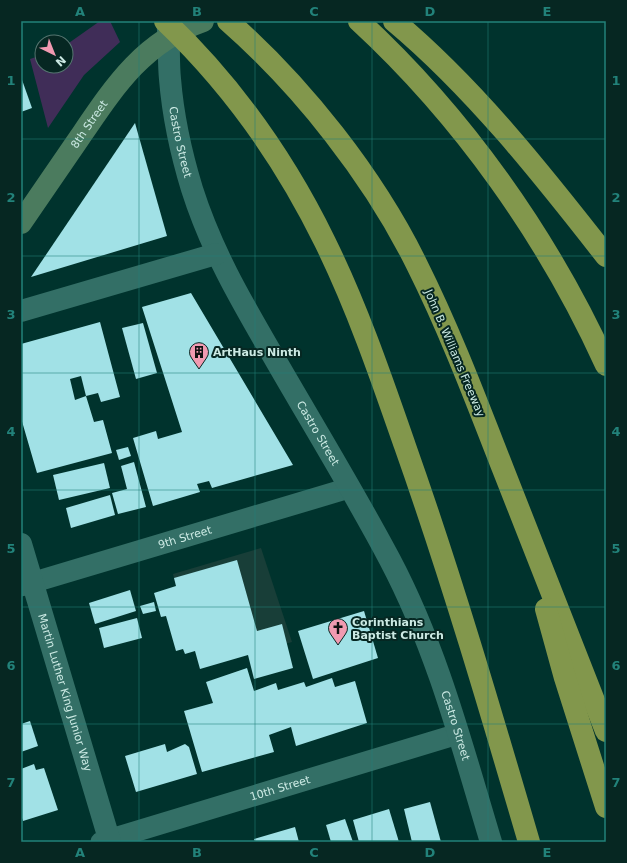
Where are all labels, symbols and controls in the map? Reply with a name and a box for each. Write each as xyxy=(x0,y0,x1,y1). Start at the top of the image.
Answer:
text: A xyxy=(75,4,85,19)
text: B xyxy=(192,4,202,19)
text: C xyxy=(309,4,319,19)
text: D xyxy=(425,4,436,19)
text: E xyxy=(543,4,551,19)
north arrow xyxy=(34,34,74,74)
text: N xyxy=(53,53,68,69)
text: 1 xyxy=(6,73,16,88)
text: 1 xyxy=(611,73,621,88)
street label: 8th Street xyxy=(68,97,111,151)
street label: Castro Street xyxy=(166,106,194,180)
text: 2 xyxy=(6,190,16,205)
text: 2 xyxy=(611,190,621,205)
street label: John B. Williams Freeway xyxy=(421,287,487,419)
text: 3 xyxy=(6,307,16,322)
text: 3 xyxy=(611,307,621,322)
building icon: ArtHaus Ninth xyxy=(188,341,210,369)
place label: ArtHaus Ninth xyxy=(213,346,301,359)
street label: Castro Street xyxy=(294,399,342,469)
text: 4 xyxy=(6,424,16,439)
text: 4 xyxy=(611,424,621,439)
street label: 9th Street xyxy=(157,523,214,552)
text: 5 xyxy=(6,541,16,556)
text: 5 xyxy=(611,541,621,556)
street label: Martin Luther King Junior Way xyxy=(35,612,95,774)
place label: Corinthians Baptist Church xyxy=(352,616,444,642)
church icon: Corinthians Baptist Church xyxy=(327,617,349,645)
text: 6 xyxy=(6,658,16,673)
text: 6 xyxy=(611,658,621,673)
street label: Castro Street xyxy=(438,689,473,763)
street label: 10th Street xyxy=(248,773,312,804)
text: 7 xyxy=(6,775,16,790)
text: 7 xyxy=(611,775,621,790)
text: A xyxy=(75,845,85,860)
text: B xyxy=(192,845,202,860)
text: C xyxy=(309,845,319,860)
text: D xyxy=(425,845,436,860)
text: E xyxy=(543,845,551,860)

